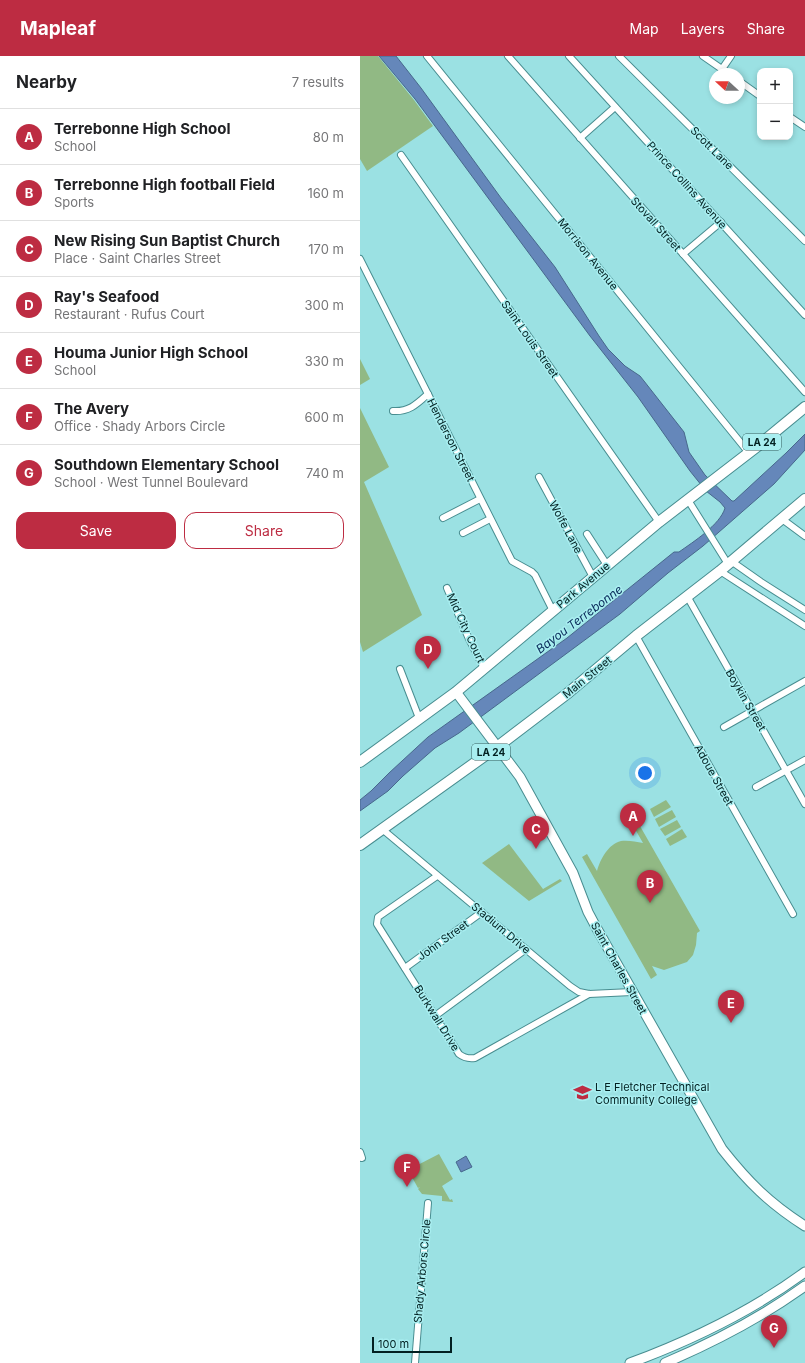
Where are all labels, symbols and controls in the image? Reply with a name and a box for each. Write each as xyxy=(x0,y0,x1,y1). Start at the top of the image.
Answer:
text: Mapleaf xyxy=(20,17,96,40)
text: Map xyxy=(630,20,659,37)
text: Layers xyxy=(681,20,725,37)
text: Share xyxy=(747,20,785,37)
north arrow xyxy=(709,68,745,104)
map controls xyxy=(757,68,793,140)
button: + xyxy=(757,68,793,104)
text: Nearby xyxy=(16,72,77,92)
text: 7 results xyxy=(292,74,344,90)
button: − xyxy=(757,104,793,140)
text: Terrebonne High School xyxy=(54,119,231,138)
street label: Scott Lane xyxy=(688,124,736,172)
text: A xyxy=(24,129,34,145)
text: 80 m xyxy=(313,129,344,145)
text: School xyxy=(54,138,96,154)
street label: Prince Collins Avenue xyxy=(644,138,730,232)
text: Terrebonne High football Field xyxy=(54,175,275,194)
text: B xyxy=(25,185,33,201)
text: 160 m xyxy=(307,185,344,201)
text: Sports xyxy=(54,194,94,210)
street label: Stovall Street xyxy=(628,194,684,255)
street label: Morrison Avenue xyxy=(555,215,621,293)
text: New Rising Sun Baptist Church xyxy=(54,231,280,250)
text: C xyxy=(24,241,34,257)
text: 170 m xyxy=(308,241,344,257)
text: Place · Saint Charles Street xyxy=(54,250,221,266)
text: Ray's Seafood xyxy=(54,287,159,306)
text: D xyxy=(24,297,34,313)
text: 300 m xyxy=(305,297,344,313)
street label: Saint Louis Street xyxy=(498,298,562,381)
text: Restaurant · Rufus Court xyxy=(54,306,205,322)
text: Houma Junior High School xyxy=(54,343,248,362)
text: E xyxy=(25,353,33,369)
text: 330 m xyxy=(305,353,344,369)
text: School xyxy=(54,362,96,378)
street label: Henderson Street xyxy=(424,396,478,484)
text: The Avery xyxy=(54,399,129,418)
text: F xyxy=(25,409,33,425)
text: 600 m xyxy=(304,409,344,425)
text: Office · Shady Arbors Circle xyxy=(54,418,225,434)
road number: LA 24 xyxy=(743,434,781,450)
text: Southdown Elementary School xyxy=(54,455,279,474)
text: G xyxy=(24,465,34,481)
text: 740 m xyxy=(306,465,344,481)
text: School · West Tunnel Boulevard xyxy=(54,474,248,490)
street label: Wolfe Lane xyxy=(546,498,586,556)
button: Save xyxy=(16,512,176,549)
button: Share xyxy=(184,512,344,549)
street label: Park Avenue xyxy=(553,559,613,611)
water label: Bayou Terrebonne xyxy=(533,581,625,656)
street label: Mid City Court xyxy=(444,591,488,665)
pin: D xyxy=(415,636,441,669)
street label: Main Street xyxy=(560,653,615,701)
street label: Boykin Street xyxy=(723,667,770,734)
street label: Adoue Street xyxy=(691,742,737,808)
road number: LA 24 xyxy=(472,744,510,760)
your location xyxy=(635,763,655,783)
pin: A xyxy=(620,803,646,836)
pin: C xyxy=(523,816,549,849)
pin: B xyxy=(637,870,663,903)
street label: Stadium Drive xyxy=(469,899,533,957)
street label: John Street xyxy=(415,916,472,963)
street label: Saint Charles Street xyxy=(588,920,650,1017)
street label: Burkwall Drive xyxy=(411,983,463,1053)
pin: E xyxy=(718,990,744,1023)
place label: L E Fletcher Technical Community College xyxy=(595,1080,709,1107)
school or university icon: L E Fletcher Technical Community College xyxy=(572,1083,592,1103)
pin: F xyxy=(394,1154,420,1187)
street label: Shady Arbors Circle xyxy=(410,1219,434,1323)
pin: G xyxy=(761,1315,787,1348)
scale bar xyxy=(372,1335,452,1354)
text: 100 m xyxy=(378,1337,409,1351)

